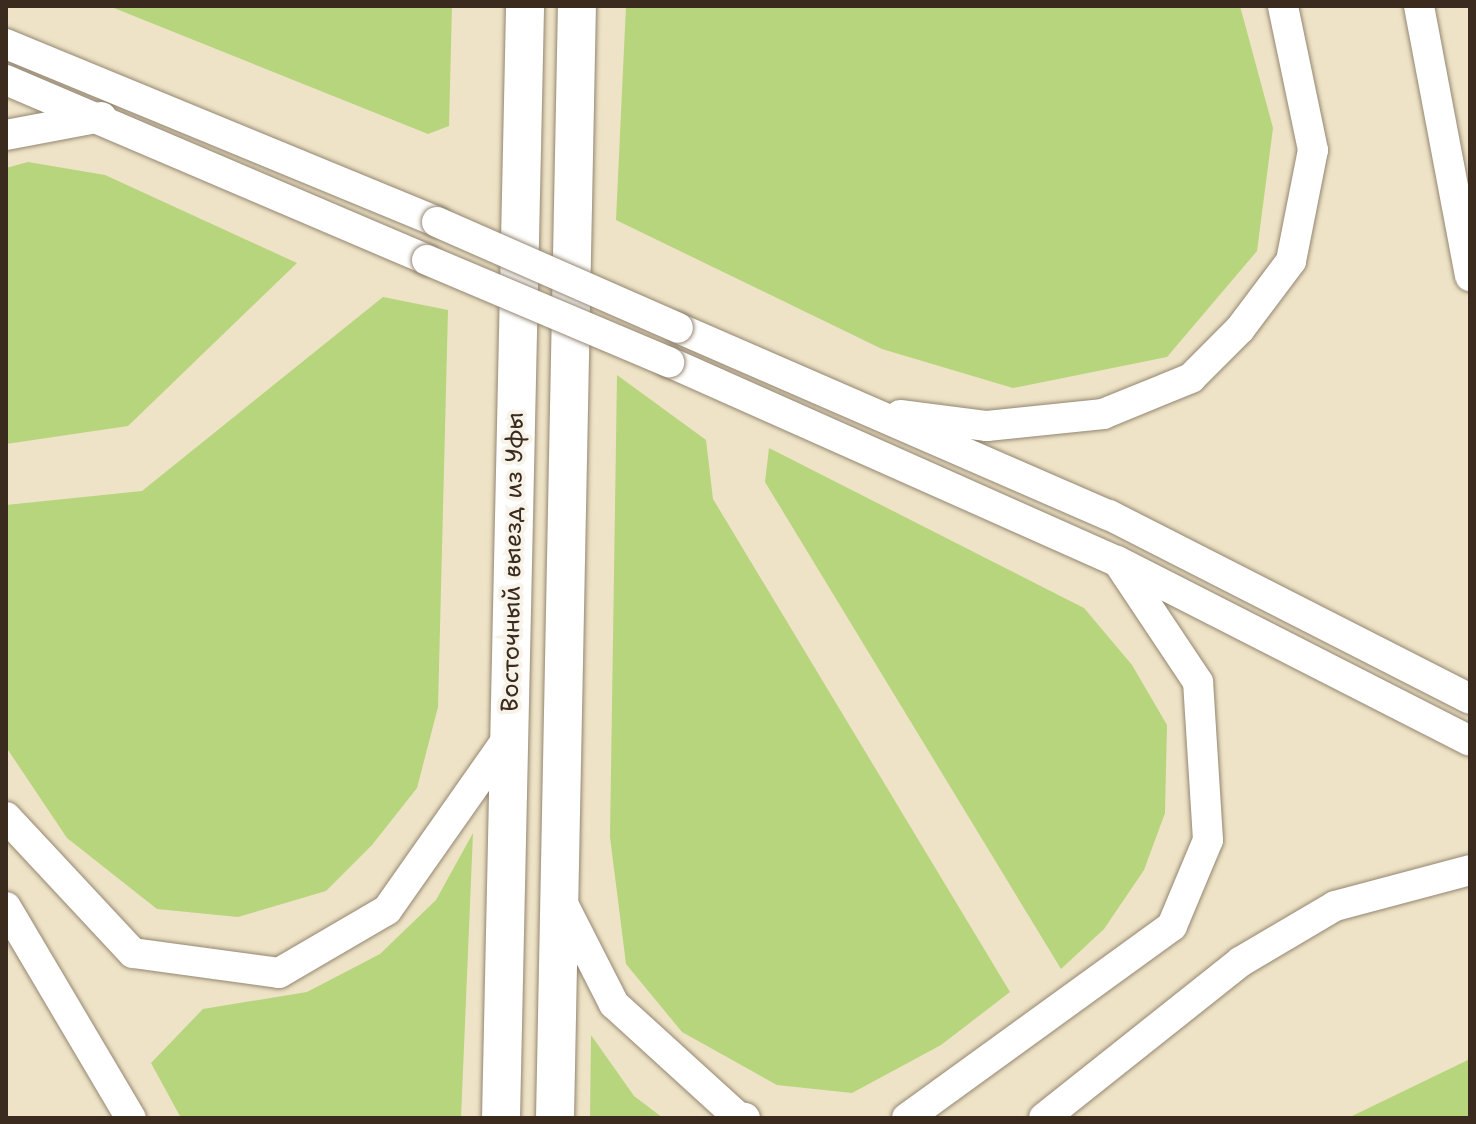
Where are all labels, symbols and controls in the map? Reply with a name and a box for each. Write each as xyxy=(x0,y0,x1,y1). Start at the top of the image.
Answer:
street label: Восточный выезд из Уфы xyxy=(496,412,530,712)

